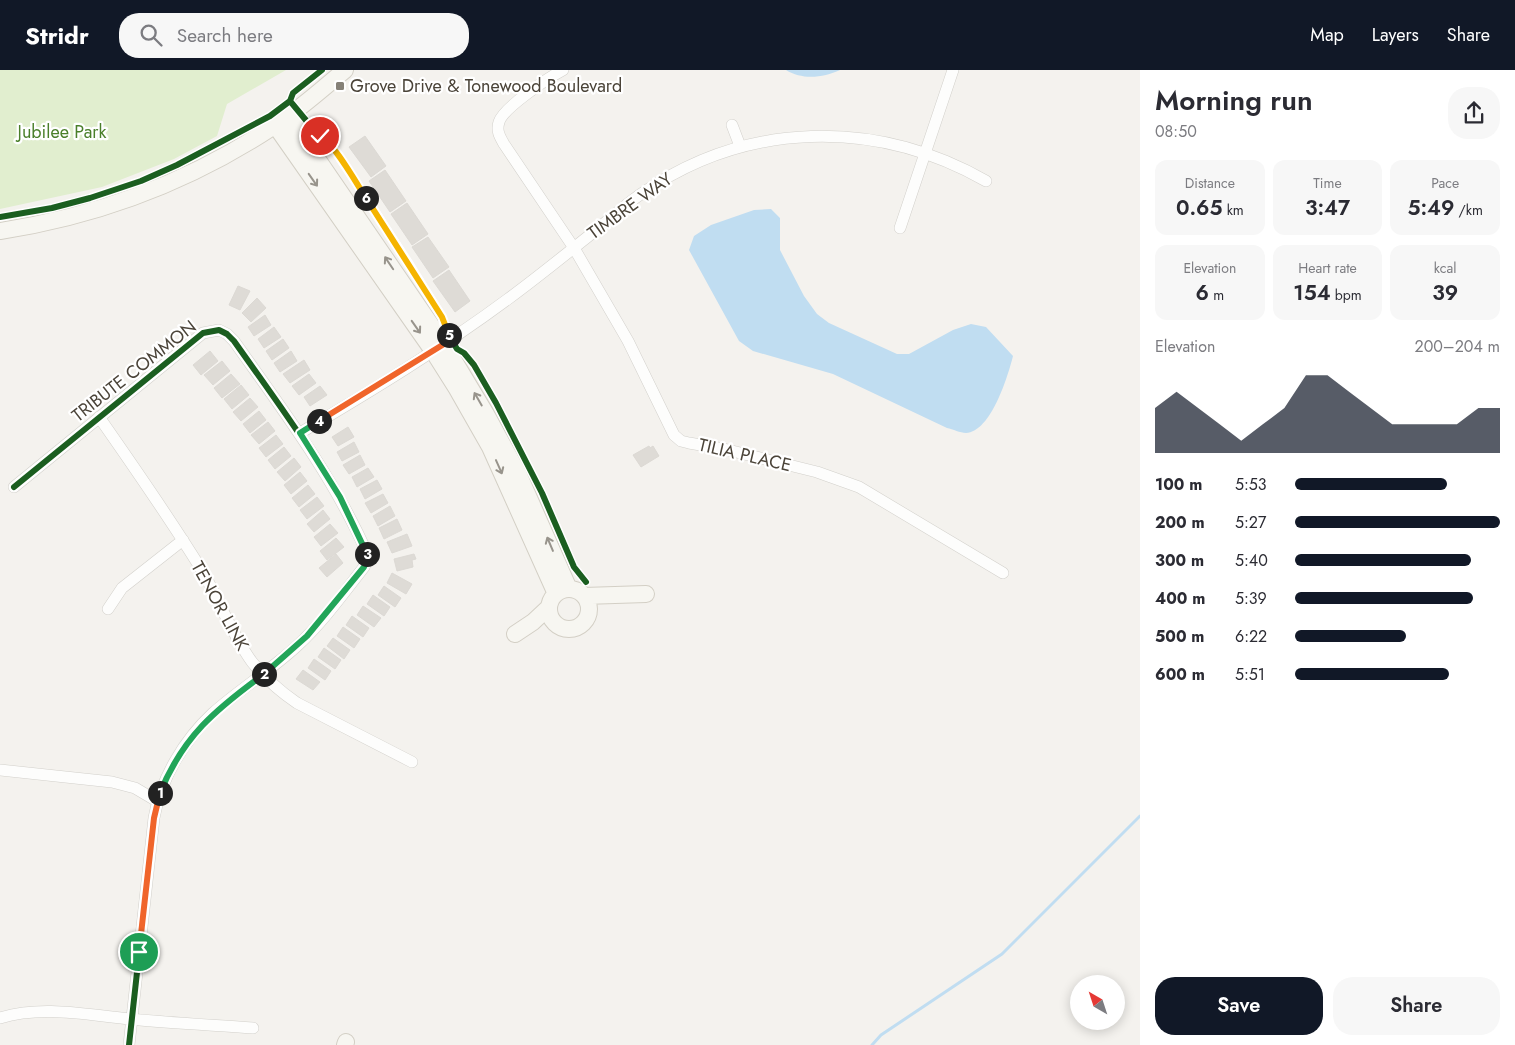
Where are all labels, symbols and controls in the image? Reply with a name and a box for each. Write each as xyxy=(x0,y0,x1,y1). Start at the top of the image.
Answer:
search box xyxy=(119,13,469,58)
text: Stridr xyxy=(25,18,89,53)
icon: search xyxy=(137,21,165,49)
text: Search here xyxy=(177,22,273,49)
text: Map xyxy=(1310,22,1344,48)
text: Layers xyxy=(1372,22,1419,48)
text: Share xyxy=(1447,22,1490,48)
place label: Grove Drive & Tonewood Boulevard xyxy=(350,73,622,99)
marker: Grove Drive & Tonewood Boulevard xyxy=(334,80,346,92)
text: Morning run xyxy=(1155,80,1313,121)
button: share xyxy=(1448,87,1500,139)
pin xyxy=(299,115,341,157)
park label: Jubilee Park xyxy=(16,119,107,145)
text: 08:50 xyxy=(1155,120,1197,143)
icon: check xyxy=(306,122,334,150)
street label: TIMBRE WAY xyxy=(582,166,679,246)
one-way arrow xyxy=(308,172,318,186)
text: Distance xyxy=(1185,173,1235,193)
text: Time xyxy=(1313,173,1342,193)
text: Pace xyxy=(1431,173,1459,193)
pin: 6 xyxy=(354,186,378,210)
text: 6 xyxy=(362,188,371,208)
text: 0.65 xyxy=(1176,193,1222,223)
text: 3:47 xyxy=(1305,193,1350,223)
text: 5:49 xyxy=(1407,193,1454,223)
text: km xyxy=(1222,200,1244,220)
text: /km xyxy=(1454,200,1483,220)
one-way arrow xyxy=(384,256,394,270)
text: Elevation xyxy=(1183,258,1236,278)
text: Heart rate xyxy=(1298,258,1357,278)
text: kcal xyxy=(1434,258,1456,278)
text: 6 xyxy=(1196,278,1209,308)
text: 154 xyxy=(1293,278,1331,308)
text: 39 xyxy=(1432,278,1458,308)
text: m xyxy=(1209,285,1224,305)
text: bpm xyxy=(1331,285,1362,305)
street label: TRIBUTE COMMON xyxy=(66,314,202,428)
one-way arrow xyxy=(411,320,421,334)
pin: 5 xyxy=(436,322,462,348)
text: 5 xyxy=(445,325,454,345)
text: Elevation xyxy=(1155,335,1215,358)
text: 200–204 m xyxy=(1415,335,1500,358)
one-way arrow xyxy=(472,392,482,407)
pin: 4 xyxy=(306,408,332,434)
text: 4 xyxy=(315,411,324,431)
street label: TILIA PLACE xyxy=(696,432,794,478)
one-way arrow xyxy=(494,459,504,474)
text: 100 m xyxy=(1155,473,1202,496)
text: 5:53 xyxy=(1235,473,1267,496)
text: 200 m xyxy=(1155,511,1205,534)
text: 5:27 xyxy=(1235,511,1266,534)
one-way arrow xyxy=(544,537,553,552)
pin: 3 xyxy=(354,542,380,566)
text: 3 xyxy=(363,544,372,564)
text: 300 m xyxy=(1155,549,1204,572)
text: 5:40 xyxy=(1235,549,1268,572)
street label: TENOR LINK xyxy=(185,557,256,656)
text: 400 m xyxy=(1155,587,1205,610)
text: 5:39 xyxy=(1235,587,1267,610)
text: 500 m xyxy=(1155,625,1204,648)
text: 6:22 xyxy=(1235,625,1267,648)
pin: 2 xyxy=(252,662,276,686)
text: 600 m xyxy=(1155,663,1205,686)
text: 5:51 xyxy=(1235,663,1265,686)
text: 2 xyxy=(260,664,269,684)
pin: 1 xyxy=(148,780,172,806)
text: 1 xyxy=(157,783,164,803)
pin xyxy=(118,931,160,973)
icon: arrive xyxy=(125,938,153,966)
north arrow xyxy=(1070,975,1125,1030)
map controls xyxy=(1070,975,1125,1030)
button: Save xyxy=(1155,977,1323,1035)
button: Share xyxy=(1333,977,1500,1035)

